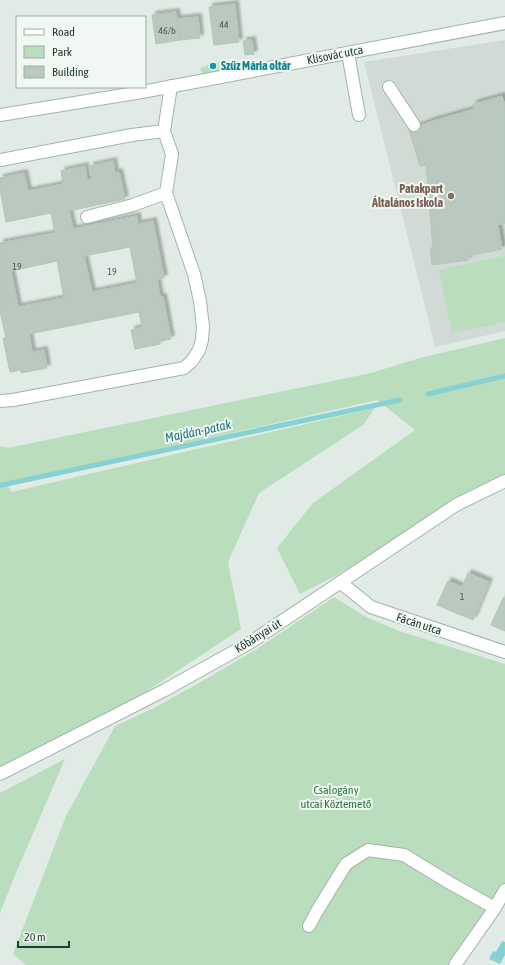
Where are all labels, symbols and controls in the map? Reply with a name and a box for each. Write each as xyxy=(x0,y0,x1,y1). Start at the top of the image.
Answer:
legend xyxy=(16,16,146,88)
house number: 44 xyxy=(219,19,229,30)
text: Road xyxy=(52,25,75,39)
house number: 46/b xyxy=(158,25,176,36)
street label: Klisovác utca xyxy=(306,43,364,67)
text: Park xyxy=(52,45,73,59)
place label: Szűz Mária oltár xyxy=(221,59,291,73)
marker: Szűz Mária oltár xyxy=(208,61,218,71)
text: Building xyxy=(52,65,90,79)
place label: Patakpart Általános Iskola xyxy=(371,182,444,210)
marker: Patakpart Általános Iskola xyxy=(446,191,456,201)
house number: 19 xyxy=(12,261,22,272)
house number: 19 xyxy=(107,266,117,277)
water label: Majdán-patak xyxy=(164,417,233,445)
house number: 1 xyxy=(460,591,465,602)
street label: Fácán utca xyxy=(395,610,443,638)
street label: Kőbányai út xyxy=(232,616,284,656)
park label: Csalogány utcai Köztemető xyxy=(301,783,372,811)
scale bar xyxy=(18,923,69,949)
text: 20 m xyxy=(24,930,46,944)

